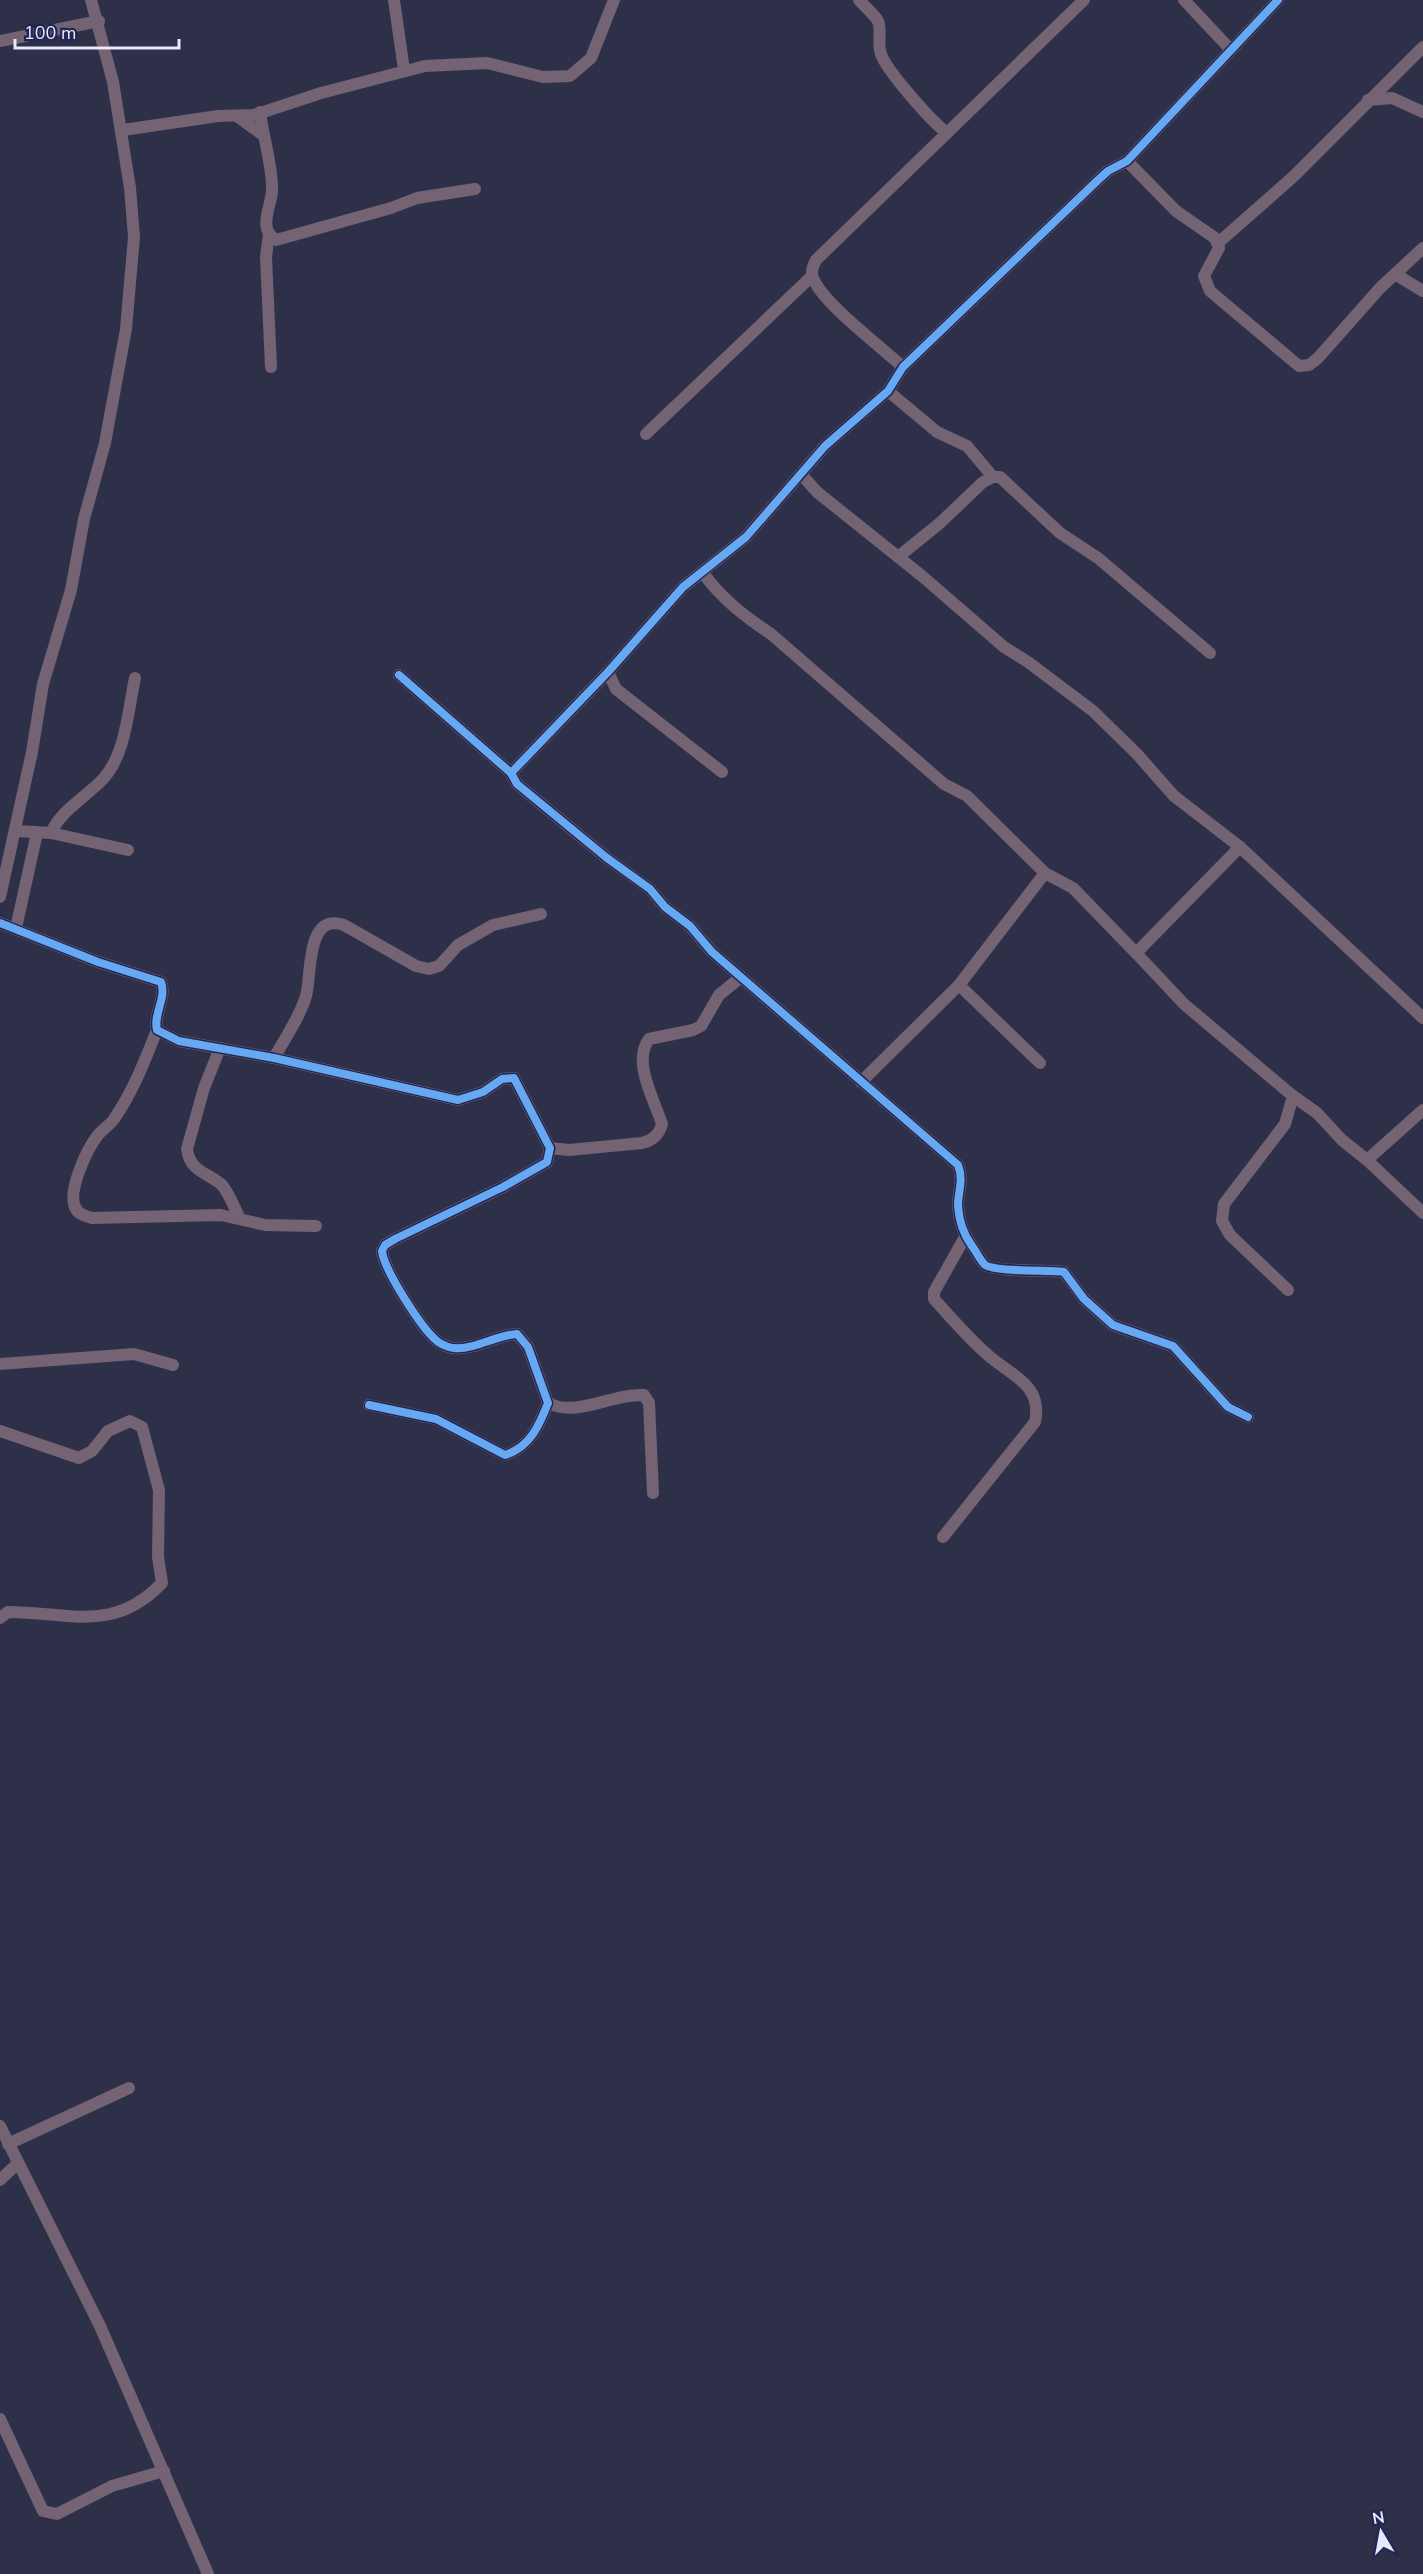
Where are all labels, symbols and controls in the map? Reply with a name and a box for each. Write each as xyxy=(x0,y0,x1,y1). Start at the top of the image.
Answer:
scale bar xyxy=(15,12,178,50)
text: 100 m xyxy=(24,21,76,45)
north arrow xyxy=(1351,2502,1411,2562)
text: N xyxy=(1371,2506,1386,2530)

